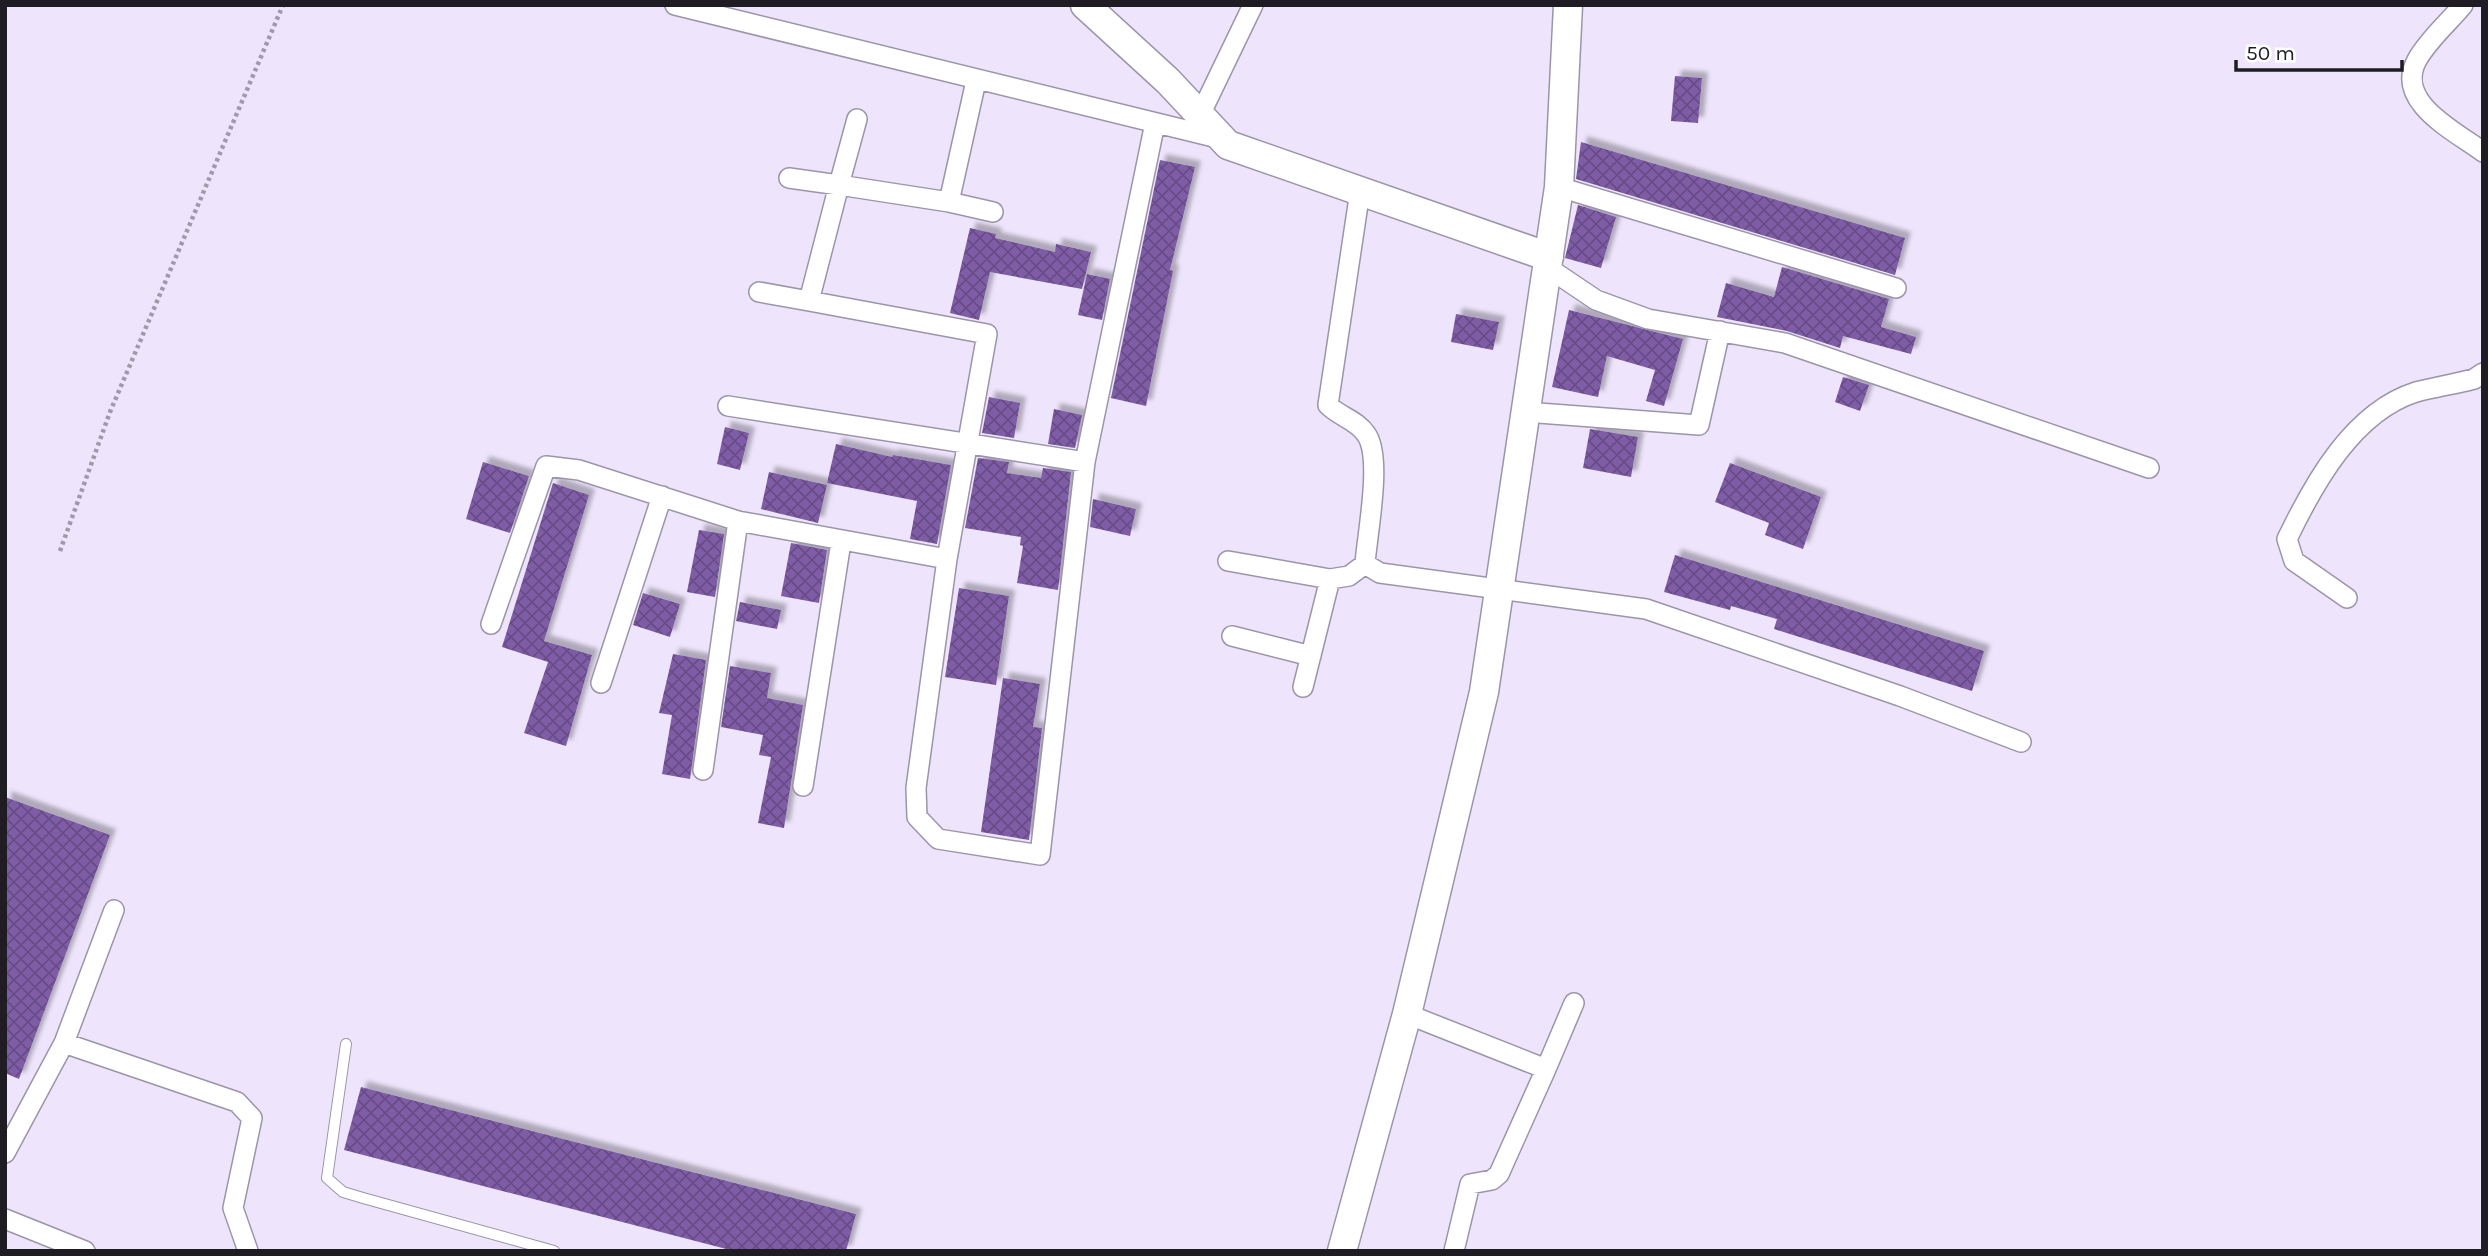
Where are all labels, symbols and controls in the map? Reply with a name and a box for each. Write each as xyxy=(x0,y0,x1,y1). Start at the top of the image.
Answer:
scale bar xyxy=(2236,28,2402,72)
text: 50 m xyxy=(2246,41,2295,65)

